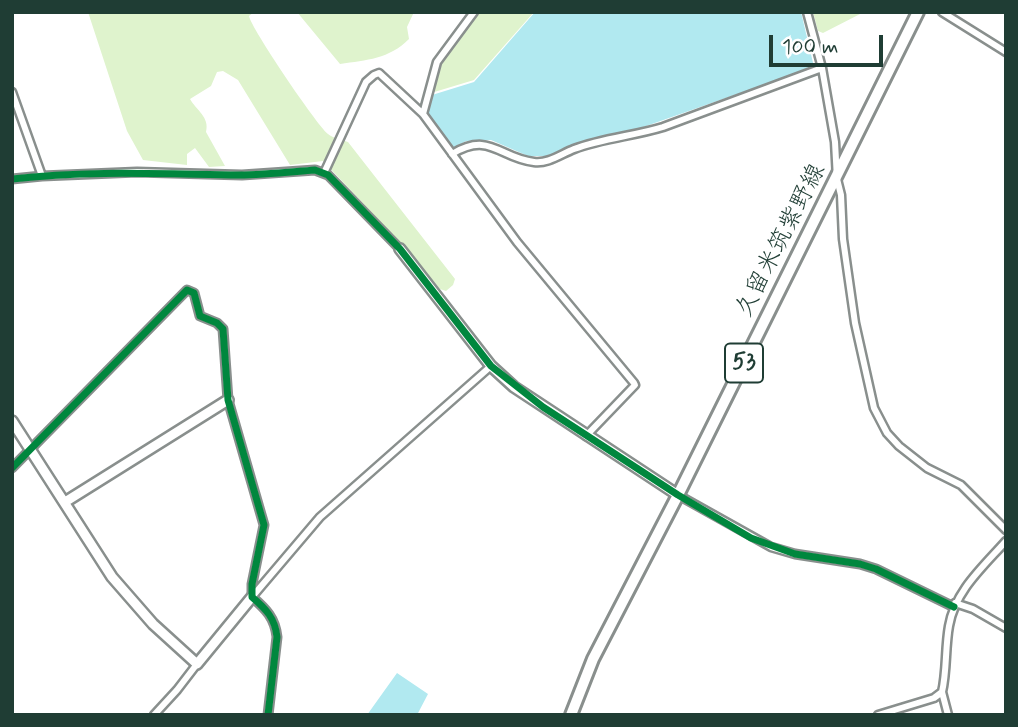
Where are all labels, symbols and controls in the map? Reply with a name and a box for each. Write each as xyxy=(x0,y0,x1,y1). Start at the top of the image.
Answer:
scale bar xyxy=(773,21,887,65)
text: 100 m xyxy=(782,33,838,61)
street label: 久留米筑紫野線 xyxy=(731,160,833,322)
road number: 53 xyxy=(725,344,763,382)

